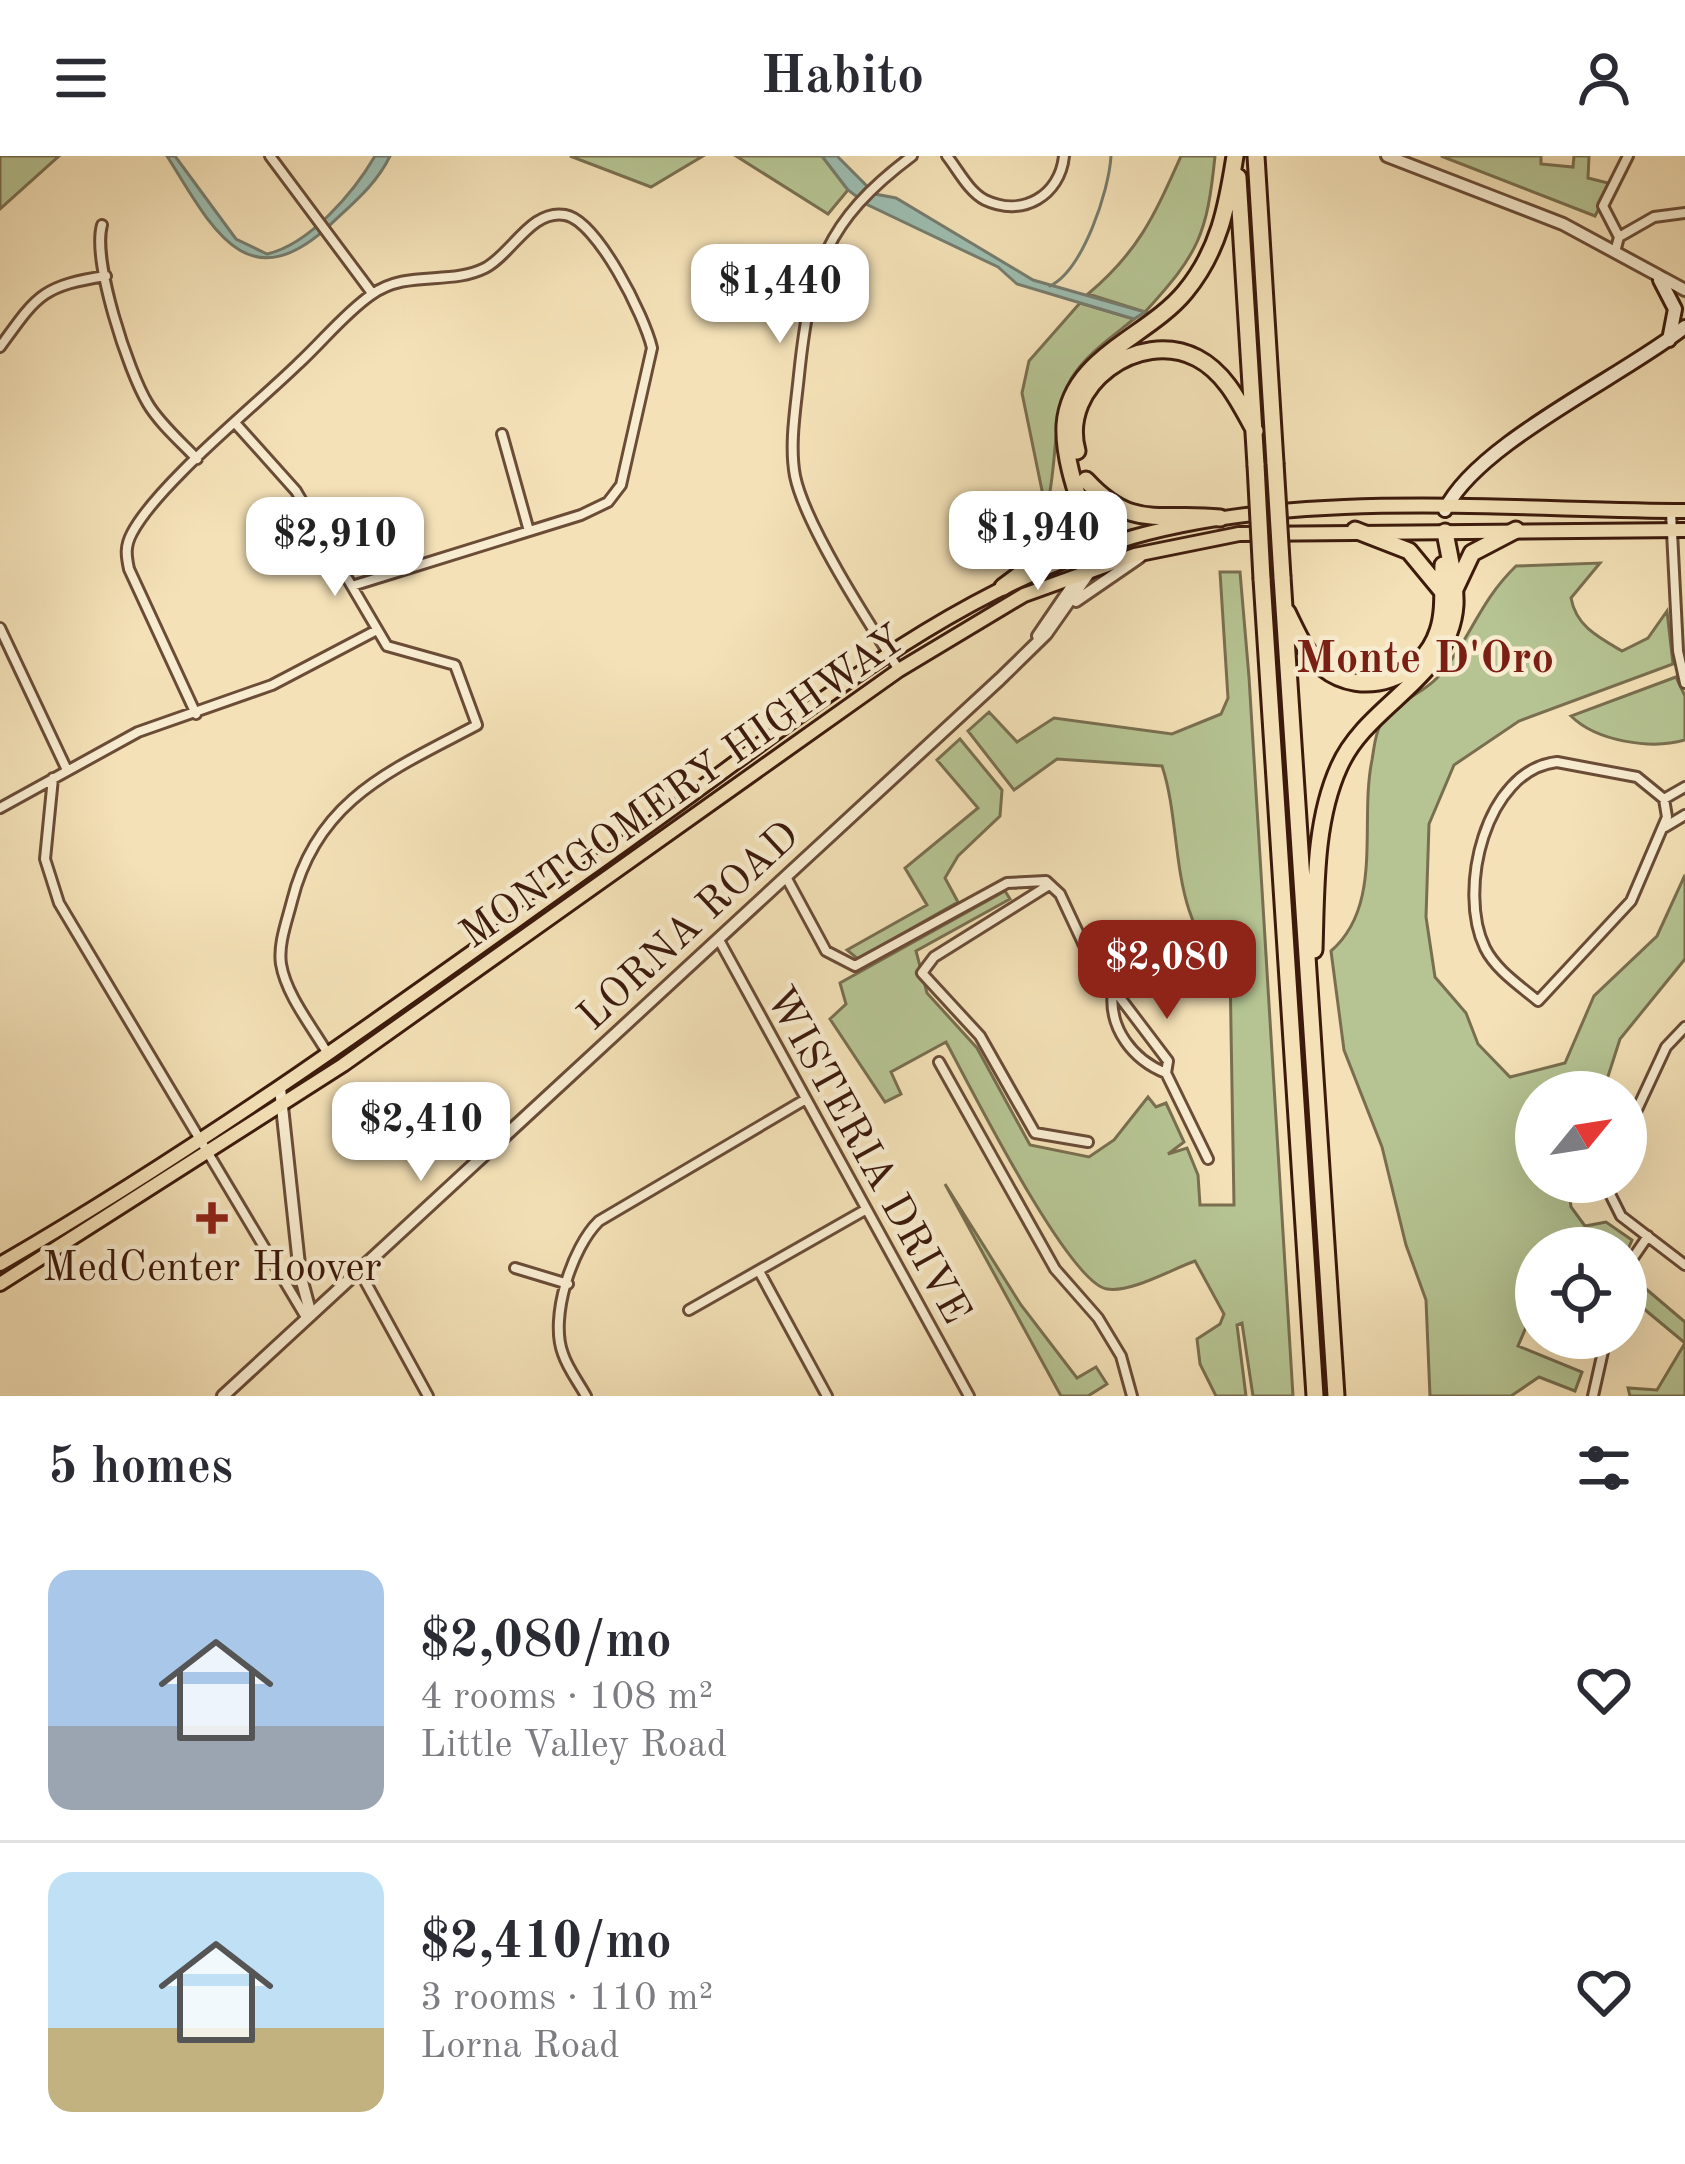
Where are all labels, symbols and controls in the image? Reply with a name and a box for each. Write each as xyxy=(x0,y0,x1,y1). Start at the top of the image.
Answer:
icon: menu xyxy=(48,45,114,111)
icon: person xyxy=(1571,45,1637,111)
text: Habito xyxy=(761,51,924,105)
pin: $1,440 xyxy=(682,244,878,346)
text: $1,440 xyxy=(718,263,842,302)
pin: $1,940 xyxy=(940,491,1136,593)
pin: $2,910 xyxy=(237,497,433,599)
text: $1,940 xyxy=(976,510,1100,549)
text: $2,910 xyxy=(273,516,397,555)
street label: MONTGOMERY HIGHWAY xyxy=(454,619,913,958)
district label: Monte D'Oro xyxy=(1296,638,1554,683)
street label: LORNA ROAD xyxy=(571,815,808,1039)
pin: $2,080 xyxy=(1069,920,1265,1022)
text: $2,080 xyxy=(1105,939,1229,978)
street label: WISTERIA DRIVE xyxy=(757,981,976,1331)
north arrow xyxy=(1515,1071,1647,1203)
map controls xyxy=(1515,1071,1647,1359)
pin: $2,410 xyxy=(323,1082,519,1184)
text: $2,410 xyxy=(359,1101,483,1140)
marker: MedCenter Hoover xyxy=(196,1202,228,1234)
button: locate xyxy=(1515,1227,1647,1359)
place label: MedCenter Hoover xyxy=(42,1248,382,1290)
icon: filters xyxy=(1571,1435,1637,1501)
text: 5 homes xyxy=(48,1443,233,1494)
text: $2,080/mo xyxy=(420,1617,672,1668)
icon: home xyxy=(144,1618,288,1762)
icon: heart xyxy=(1571,1657,1637,1723)
text: 4 rooms · 108 m² xyxy=(420,1678,713,1717)
text: Little Valley Road xyxy=(420,1726,727,1765)
text: $2,410/mo xyxy=(420,1918,672,1969)
icon: home xyxy=(144,1920,288,2064)
icon: heart xyxy=(1571,1959,1637,2025)
text: 3 rooms · 110 m² xyxy=(420,1979,713,2018)
text: Lorna Road xyxy=(420,2027,620,2066)

